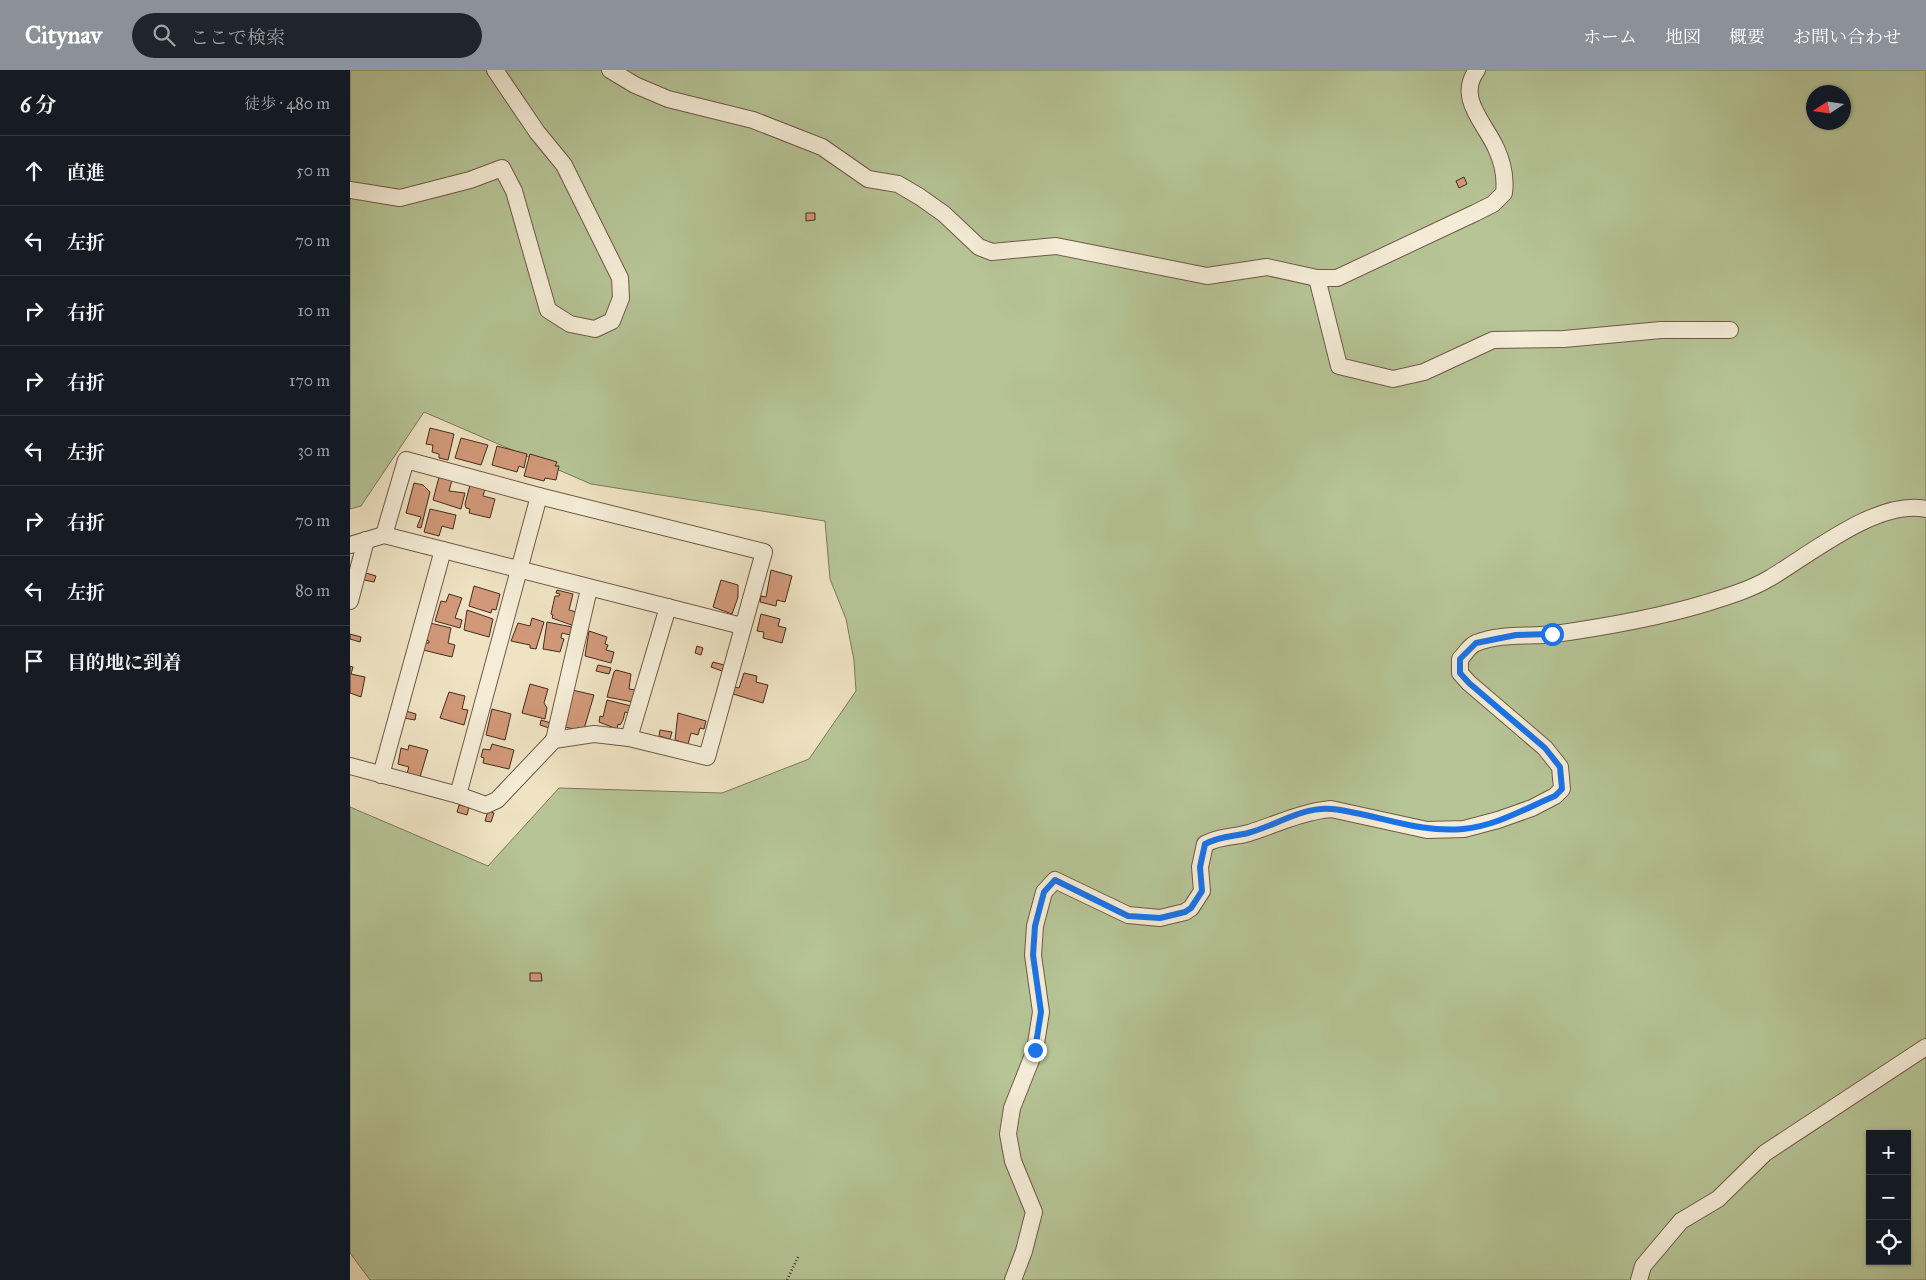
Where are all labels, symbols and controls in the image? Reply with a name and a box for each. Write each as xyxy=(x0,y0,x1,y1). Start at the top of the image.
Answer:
search box xyxy=(132,13,482,58)
text: Citynav xyxy=(25,20,102,50)
icon: search xyxy=(150,21,178,49)
text: ここで検索 xyxy=(190,26,285,49)
text: ホーム xyxy=(1583,26,1637,48)
text: 地図 xyxy=(1665,26,1701,48)
text: 概要 xyxy=(1729,26,1765,48)
text: お問い合わせ xyxy=(1793,26,1901,48)
north arrow xyxy=(1806,85,1851,130)
text: 6 分 xyxy=(20,92,56,118)
text: 徒歩 · 480 m xyxy=(244,94,330,113)
icon: ahead xyxy=(20,157,48,185)
text: 直進 xyxy=(67,161,105,184)
text: 50 m xyxy=(296,161,330,180)
icon: left xyxy=(20,227,48,255)
text: 左折 xyxy=(67,231,105,254)
text: 70 m xyxy=(295,231,330,250)
icon: right xyxy=(20,297,48,325)
text: 右折 xyxy=(67,301,105,324)
text: 10 m xyxy=(298,301,330,320)
icon: right xyxy=(20,367,48,395)
text: 右折 xyxy=(67,371,105,394)
text: 170 m xyxy=(289,371,330,390)
icon: left xyxy=(20,437,48,465)
text: 左折 xyxy=(67,441,105,464)
text: 30 m xyxy=(297,441,330,460)
icon: right xyxy=(20,507,48,535)
text: 右折 xyxy=(67,511,105,534)
text: 70 m xyxy=(295,511,330,530)
icon: left xyxy=(20,577,48,605)
text: 左折 xyxy=(67,581,105,604)
text: 80 m xyxy=(295,581,330,600)
route start xyxy=(1541,623,1564,646)
icon: arrive xyxy=(20,647,48,675)
text: 目的地に到着 xyxy=(67,651,181,674)
route end xyxy=(1024,1039,1047,1062)
map controls xyxy=(1866,1130,1911,1265)
button: + xyxy=(1866,1130,1911,1175)
button: − xyxy=(1866,1175,1911,1220)
button: locate xyxy=(1866,1220,1911,1265)

